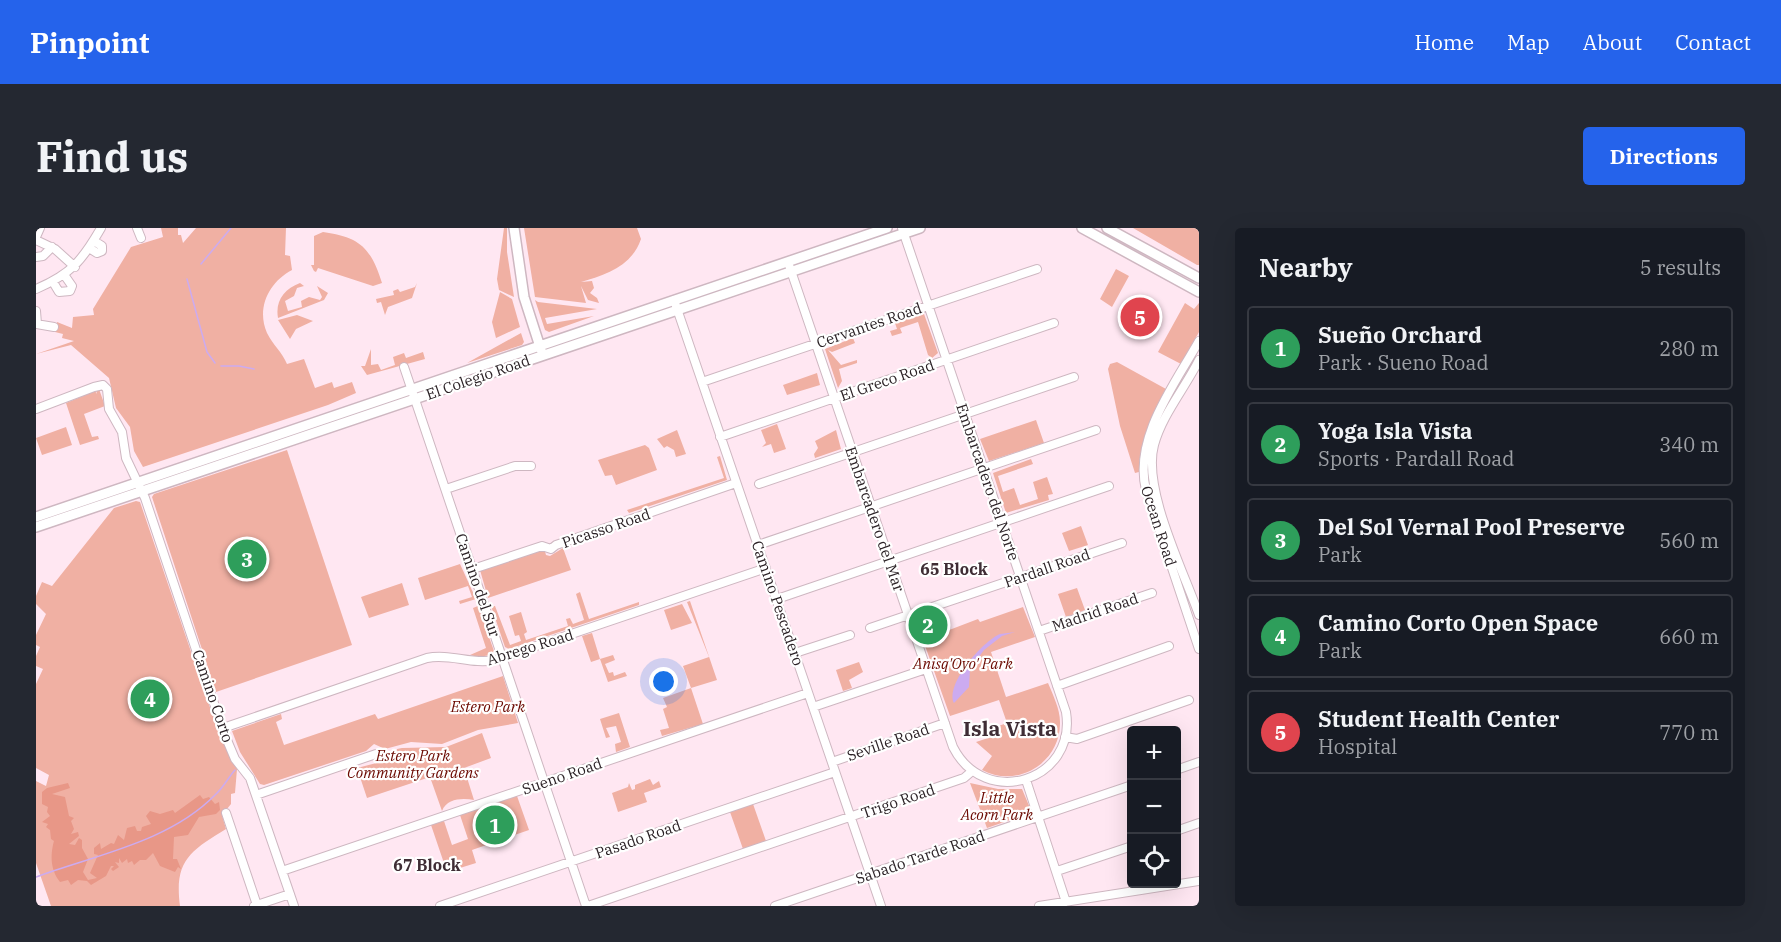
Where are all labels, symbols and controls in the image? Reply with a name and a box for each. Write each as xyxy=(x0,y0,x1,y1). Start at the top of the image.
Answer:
text: Pinpoint xyxy=(30,24,150,61)
text: Home xyxy=(1414,28,1474,56)
text: Map xyxy=(1507,28,1550,56)
text: About xyxy=(1583,28,1642,56)
text: Contact xyxy=(1675,28,1751,56)
button: Directions xyxy=(1583,127,1745,185)
text: Find us xyxy=(36,129,188,184)
text: Nearby xyxy=(1259,250,1353,284)
text: 5 results xyxy=(1640,254,1721,281)
pin: 5 xyxy=(1120,294,1160,340)
street label: Cervantes Road xyxy=(814,298,924,352)
text: Sueño Orchard xyxy=(1318,320,1482,349)
text: 1 xyxy=(1275,335,1287,362)
text: 280 m xyxy=(1659,335,1719,362)
text: Park · Sueno Road xyxy=(1318,349,1489,376)
street label: El Colegio Road xyxy=(423,350,533,404)
street label: El Greco Road xyxy=(837,355,937,405)
street label: Embarcadero del Norte xyxy=(952,401,1024,563)
text: Yoga Isla Vista xyxy=(1318,416,1473,445)
text: 2 xyxy=(1275,431,1287,458)
text: 340 m xyxy=(1659,431,1719,458)
street label: Embarcadero del Mar xyxy=(841,444,909,595)
text: Sports · Pardall Road xyxy=(1318,445,1514,472)
street label: Ocean Road xyxy=(1137,483,1181,569)
street label: Picasso Road xyxy=(559,504,653,552)
text: Del Sol Vernal Pool Preserve xyxy=(1318,512,1625,541)
text: 3 xyxy=(1275,527,1287,554)
text: 560 m xyxy=(1659,527,1719,554)
street label: Camino del Sur xyxy=(451,531,505,640)
pin: 3 xyxy=(228,536,266,582)
street label: Camino Pescadero xyxy=(748,538,808,668)
text: Park xyxy=(1318,541,1362,568)
street label: Pardall Road xyxy=(1002,544,1092,592)
district label: 65 Block xyxy=(920,559,988,579)
street label: Madrid Road xyxy=(1049,588,1141,636)
pin: 2 xyxy=(908,602,948,648)
text: Camino Corto Open Space xyxy=(1318,608,1598,637)
text: 4 xyxy=(1275,623,1287,650)
text: 660 m xyxy=(1659,623,1719,650)
street label: Abrego Road xyxy=(484,625,576,669)
text: Park xyxy=(1318,637,1362,664)
street label: Camino Corto xyxy=(188,647,238,745)
park label: Anisq'Oyo' Park xyxy=(912,654,1013,673)
your location xyxy=(649,667,678,696)
pin: 4 xyxy=(130,676,170,722)
park label: Estero Park xyxy=(450,697,525,716)
text: Student Health Center xyxy=(1318,704,1559,733)
district label: Isla Vista xyxy=(963,714,1057,742)
street label: Seville Road xyxy=(844,719,932,765)
text: 5 xyxy=(1275,719,1287,746)
text: 770 m xyxy=(1659,719,1719,746)
map controls xyxy=(1127,726,1181,888)
button: + xyxy=(1127,726,1181,780)
text: Hospital xyxy=(1318,733,1397,760)
park label: Estero Park Community Gardens xyxy=(347,746,479,782)
street label: Sueno Road xyxy=(519,753,605,799)
street label: Trigo Road xyxy=(859,780,937,822)
button: − xyxy=(1127,780,1181,834)
park label: Little Acorn Park xyxy=(960,788,1033,824)
pin: 1 xyxy=(476,802,514,848)
street label: Pasado Road xyxy=(593,815,683,863)
street label: Sabado Tarde Road xyxy=(853,826,987,888)
button: locate xyxy=(1127,834,1181,888)
district label: 67 Block xyxy=(393,855,461,875)

